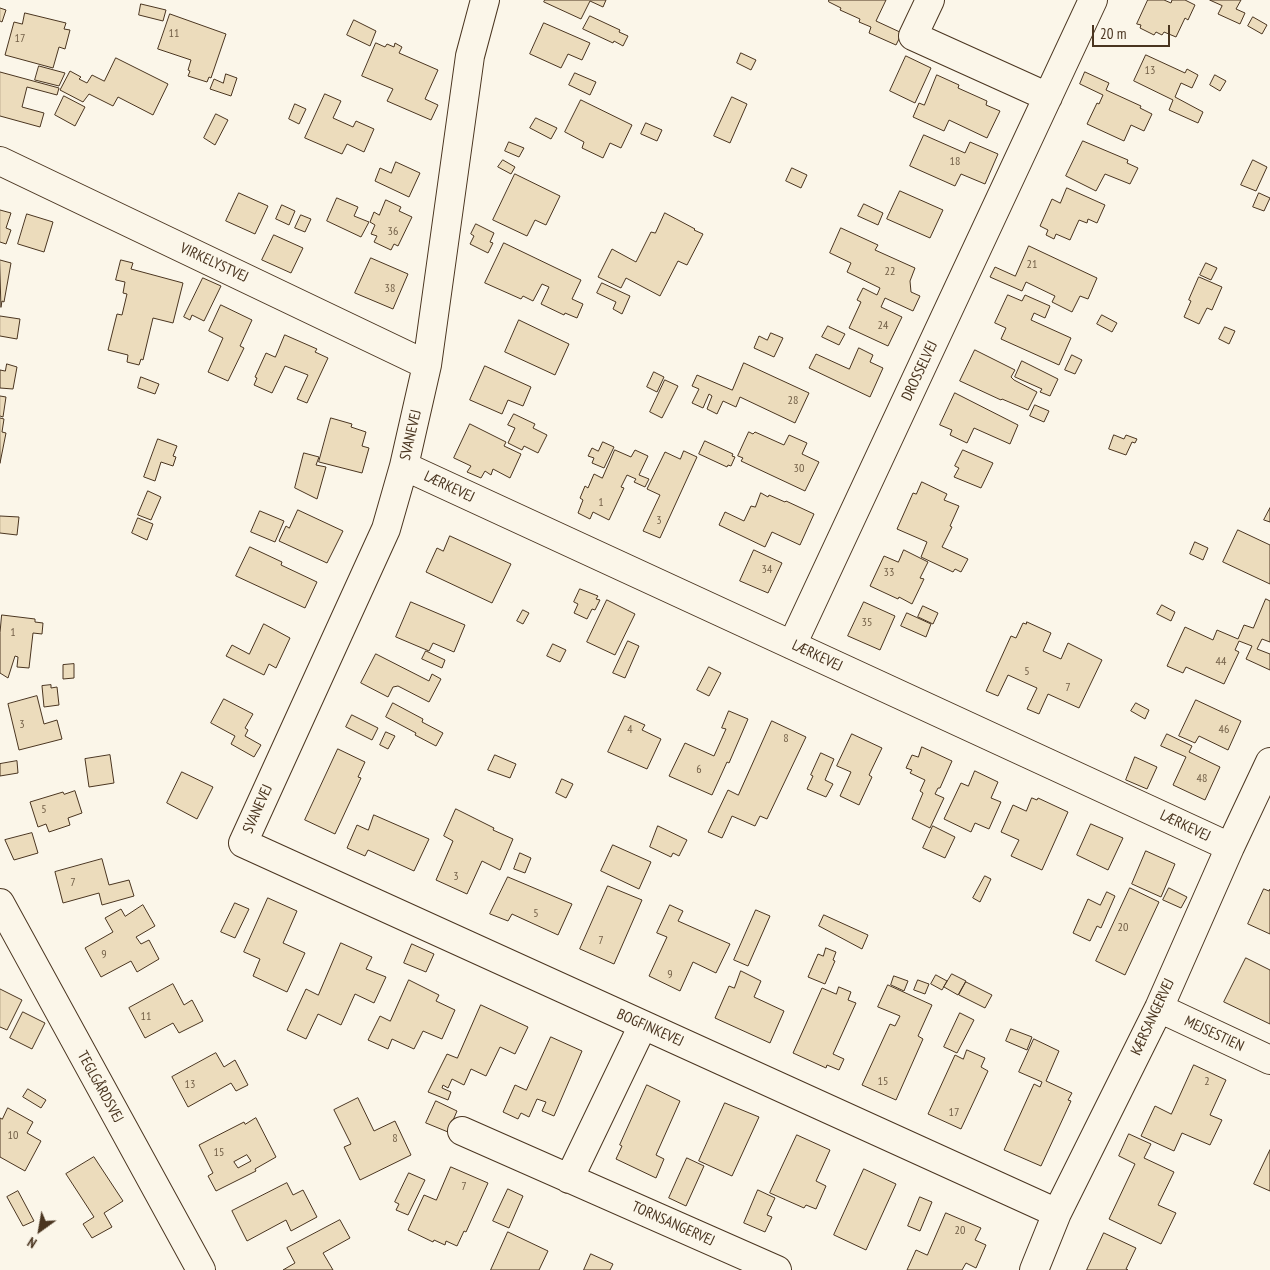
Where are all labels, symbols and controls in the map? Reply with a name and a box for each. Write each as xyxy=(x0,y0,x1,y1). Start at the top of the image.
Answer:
scale bar xyxy=(1095,15,1172,47)
text: 20 m xyxy=(1100,24,1126,43)
house number: 11 xyxy=(169,27,179,41)
house number: 17 xyxy=(15,32,25,46)
house number: 13 xyxy=(1145,64,1155,78)
house number: 18 xyxy=(950,155,960,169)
house number: 36 xyxy=(388,225,398,239)
street label: VIRKELYSTVEJ xyxy=(177,239,251,287)
house number: 21 xyxy=(1027,258,1037,272)
house number: 22 xyxy=(885,265,895,279)
house number: 38 xyxy=(385,282,395,296)
house number: 24 xyxy=(878,319,888,333)
street label: DROSSELVEJ xyxy=(898,338,942,404)
house number: 28 xyxy=(788,394,798,408)
street label: SVANEVEJ xyxy=(396,408,426,462)
house number: 30 xyxy=(794,462,804,476)
street label: LÆRKEVEJ xyxy=(421,468,477,506)
house number: 1 xyxy=(598,496,604,510)
house number: 3 xyxy=(656,514,662,528)
house number: 34 xyxy=(762,563,772,577)
house number: 33 xyxy=(884,566,894,580)
house number: 35 xyxy=(862,616,872,630)
house number: 1 xyxy=(10,626,16,640)
street label: LÆRKEVEJ xyxy=(789,637,845,675)
house number: 44 xyxy=(1216,655,1226,669)
house number: 5 xyxy=(1024,665,1030,679)
house number: 7 xyxy=(1065,681,1071,695)
house number: 3 xyxy=(19,718,25,732)
house number: 4 xyxy=(627,723,633,737)
house number: 46 xyxy=(1219,723,1229,737)
house number: 8 xyxy=(783,732,789,746)
house number: 6 xyxy=(696,763,702,777)
house number: 48 xyxy=(1197,772,1207,786)
street label: SVANEVEJ xyxy=(239,782,277,836)
house number: 5 xyxy=(41,803,47,817)
street label: LÆRKEVEJ xyxy=(1157,807,1213,845)
house number: 3 xyxy=(453,870,459,884)
house number: 7 xyxy=(70,876,76,890)
house number: 5 xyxy=(533,907,539,921)
house number: 20 xyxy=(1118,921,1128,935)
house number: 7 xyxy=(598,934,604,948)
house number: 9 xyxy=(101,948,107,962)
house number: 9 xyxy=(667,968,673,982)
street label: KÆRSANGERVEJ xyxy=(1127,976,1179,1058)
street label: BOGFINKEVEJ xyxy=(614,1005,686,1051)
house number: 11 xyxy=(141,1010,151,1024)
street label: MEJSESTIEN xyxy=(1181,1012,1247,1056)
street label: TEGLGÅRDSVEJ xyxy=(73,1048,127,1126)
house number: 15 xyxy=(878,1075,888,1089)
house number: 2 xyxy=(1204,1075,1210,1089)
house number: 13 xyxy=(185,1078,195,1092)
house number: 17 xyxy=(949,1106,959,1120)
house number: 10 xyxy=(8,1129,18,1143)
house number: 8 xyxy=(392,1132,398,1146)
house number: 15 xyxy=(214,1146,224,1160)
house number: 7 xyxy=(461,1180,467,1194)
street label: TORNSANGERVEJ xyxy=(629,1198,717,1250)
north arrow xyxy=(15,1205,65,1255)
house number: 20 xyxy=(955,1224,965,1238)
text: N xyxy=(24,1233,40,1252)

